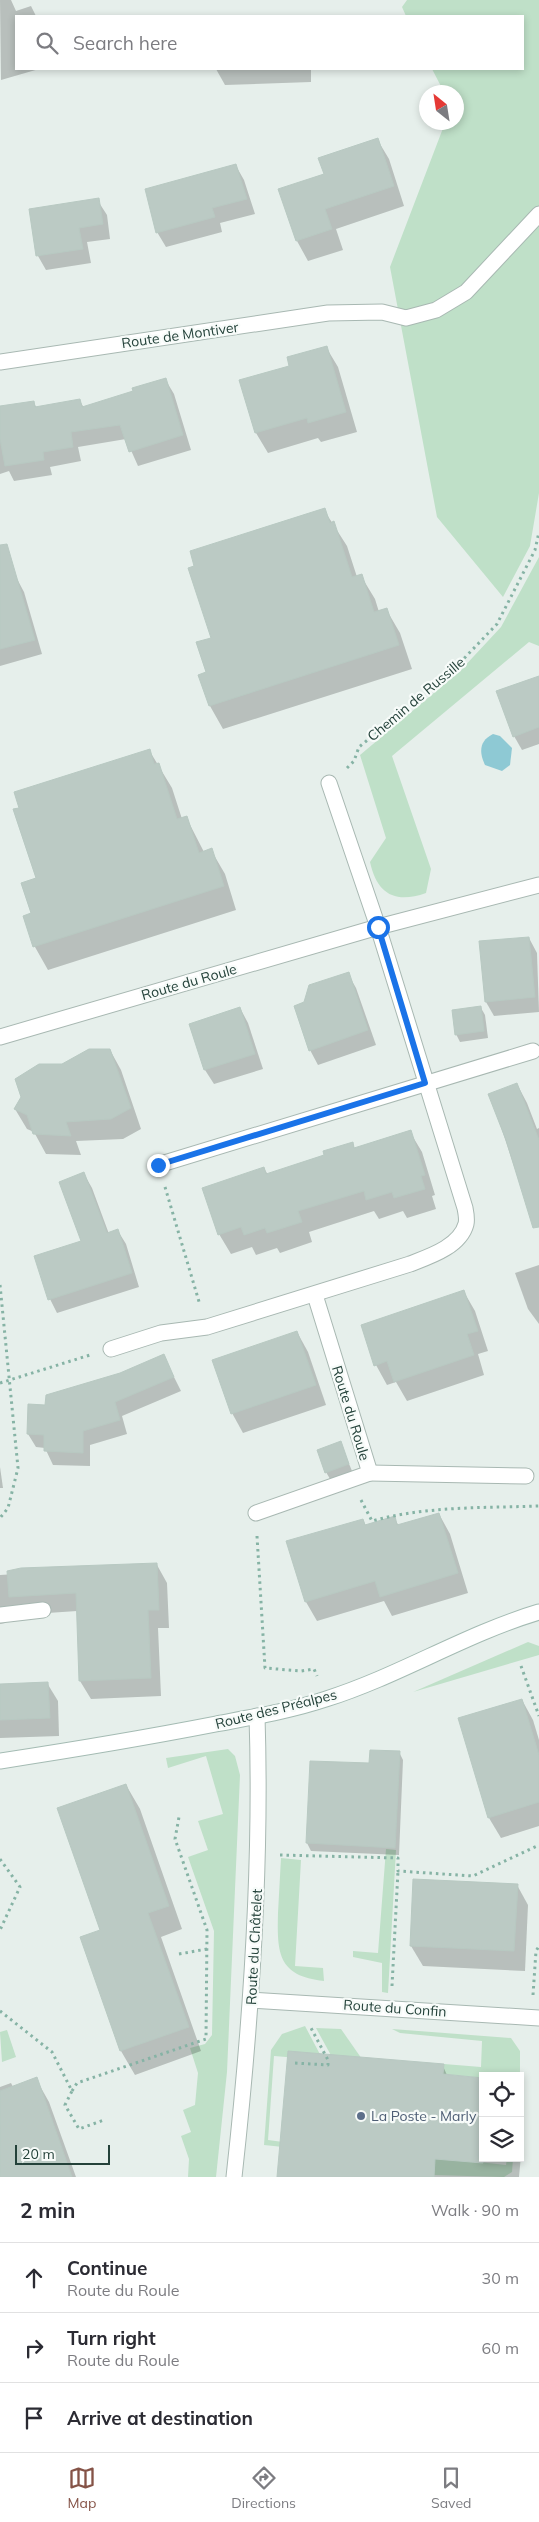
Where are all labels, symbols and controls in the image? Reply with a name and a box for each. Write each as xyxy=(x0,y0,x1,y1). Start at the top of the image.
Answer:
search box xyxy=(15,15,524,70)
icon: search xyxy=(33,29,61,57)
text: Search here xyxy=(73,31,177,55)
north arrow xyxy=(419,85,464,130)
street label: Route de Montiver xyxy=(120,318,241,352)
street label: Chemin de Russille xyxy=(364,653,468,745)
route start xyxy=(367,916,390,939)
street label: Route du Roule xyxy=(139,960,239,1004)
route end xyxy=(147,1154,170,1177)
street label: Route du Roule xyxy=(328,1363,374,1463)
street label: Route des Préalpes xyxy=(213,1685,339,1733)
street label: Route du Châtelet xyxy=(242,1888,266,2006)
street label: Route du Confin xyxy=(343,1995,447,2021)
map controls xyxy=(479,2072,524,2162)
button: locate xyxy=(479,2072,524,2117)
place label: La Poste - Marly xyxy=(371,2107,477,2125)
marker: La Poste - Marly xyxy=(355,2110,367,2122)
button: layers xyxy=(479,2117,524,2162)
scale bar xyxy=(15,2142,110,2165)
text: 20 m xyxy=(22,2145,55,2163)
text: 2 min xyxy=(20,2197,75,2223)
text: Walk · 90 m xyxy=(431,2200,519,2220)
text: Continue xyxy=(67,2256,147,2280)
icon: ahead xyxy=(20,2264,48,2292)
text: 30 m xyxy=(482,2268,519,2288)
text: Route du Roule xyxy=(67,2280,179,2300)
text: Turn right xyxy=(67,2326,156,2350)
icon: right xyxy=(20,2334,48,2362)
text: 60 m xyxy=(482,2338,519,2358)
text: Route du Roule xyxy=(67,2350,179,2370)
icon: arrive xyxy=(20,2404,48,2432)
text: Arrive at destination xyxy=(67,2406,253,2430)
tab: Map xyxy=(68,2464,96,2512)
tab: Directions xyxy=(231,2464,296,2512)
tab: Saved xyxy=(431,2464,471,2512)

